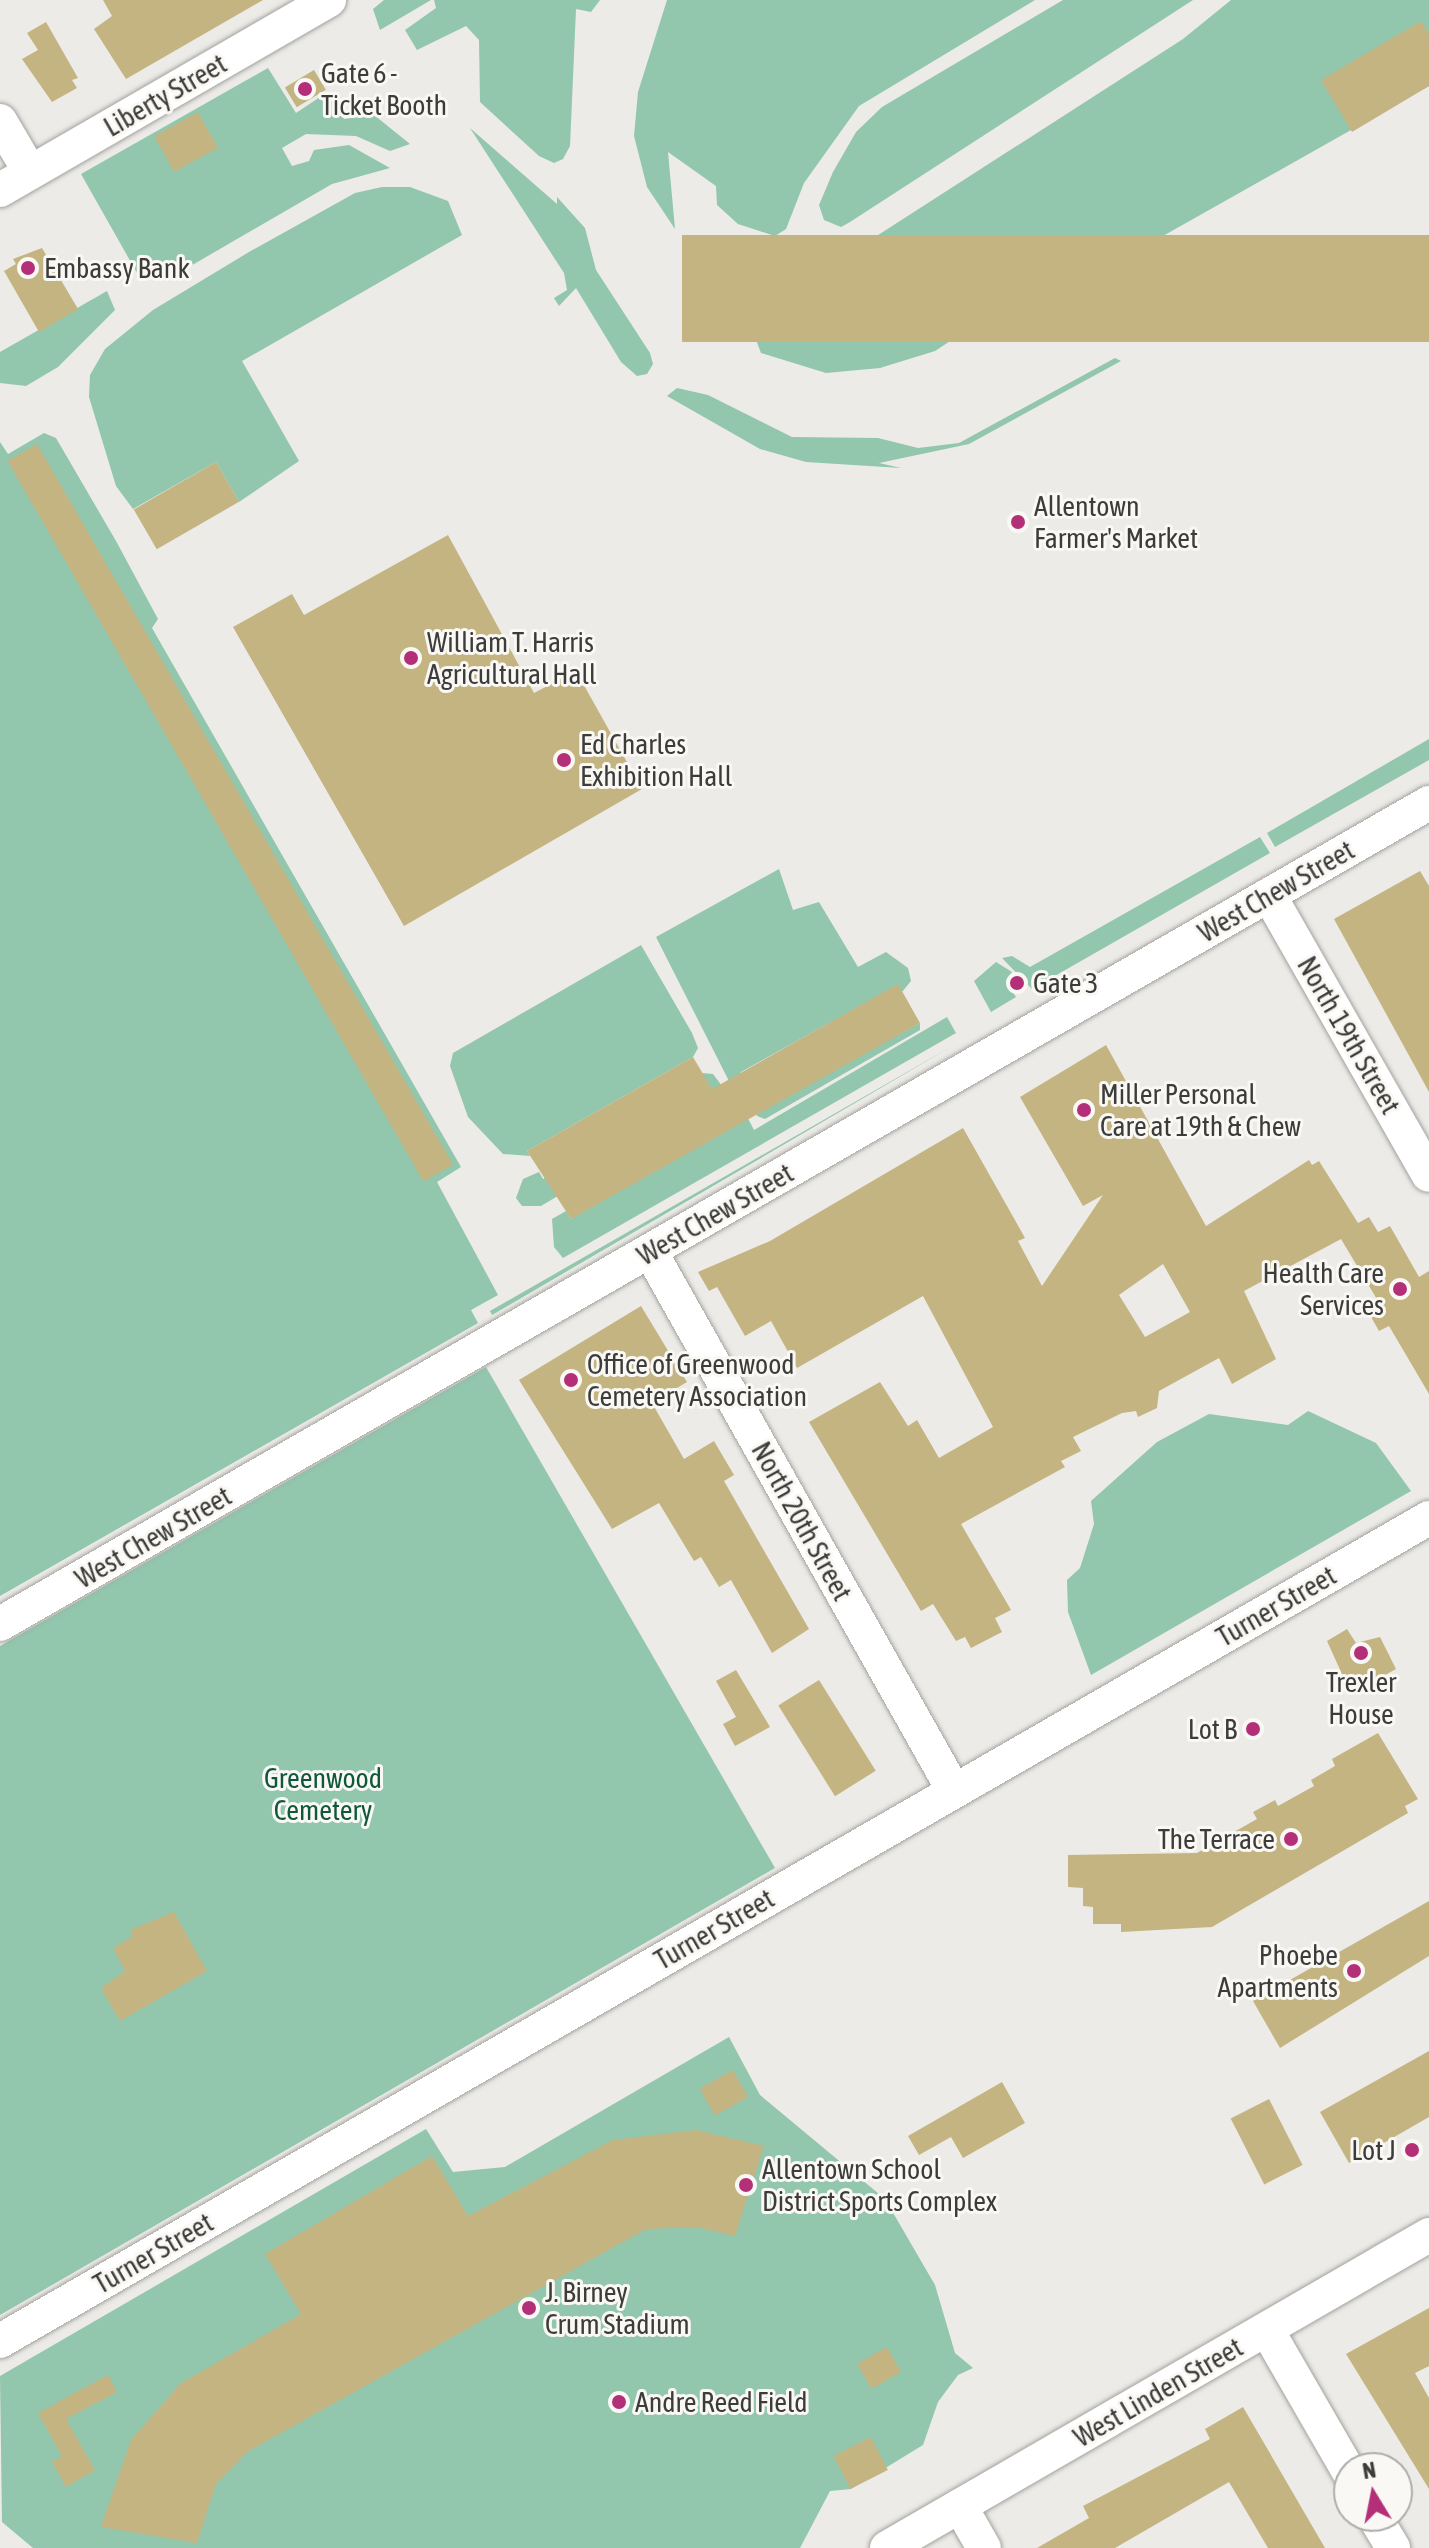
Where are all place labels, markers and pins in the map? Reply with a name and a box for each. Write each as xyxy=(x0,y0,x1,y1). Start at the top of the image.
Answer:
place label: Gate 6 - Ticket Booth xyxy=(321,56,447,122)
marker: Gate 6 - Ticket Booth xyxy=(296,80,314,98)
place label: Embassy Bank xyxy=(44,251,190,285)
marker: Embassy Bank xyxy=(19,259,37,277)
place label: Allentown Farmer's Market xyxy=(1034,489,1198,555)
marker: Allentown Farmer's Market xyxy=(1009,513,1027,531)
place label: William T. Harris Agricultural Hall xyxy=(427,625,596,691)
marker: William T. Harris Agricultural Hall xyxy=(402,649,420,667)
place label: Ed Charles Exhibition Hall xyxy=(580,727,732,793)
marker: Ed Charles Exhibition Hall xyxy=(555,751,573,769)
place label: Gate 3 xyxy=(1033,966,1098,1000)
marker: Gate 3 xyxy=(1008,974,1026,992)
place label: Miller Personal Care at 19th & Chew xyxy=(1100,1077,1301,1143)
marker: Miller Personal Care at 19th & Chew xyxy=(1075,1101,1093,1119)
place label: Health Care Services xyxy=(1263,1256,1384,1322)
marker: Health Care Services xyxy=(1391,1280,1409,1298)
place label: Office of Greenwood Cemetery Association xyxy=(587,1347,807,1413)
marker: Office of Greenwood Cemetery Association xyxy=(562,1371,580,1389)
marker: Trexler House xyxy=(1352,1644,1370,1662)
place label: Trexler House xyxy=(1326,1665,1396,1731)
place label: Lot B xyxy=(1188,1712,1237,1746)
marker: Lot B xyxy=(1244,1720,1262,1738)
place label: The Terrace xyxy=(1158,1822,1275,1856)
marker: The Terrace xyxy=(1282,1830,1300,1848)
place label: Phoebe Apartments xyxy=(1218,1938,1338,2004)
marker: Phoebe Apartments xyxy=(1345,1962,1363,1980)
place label: Lot J xyxy=(1351,2133,1396,2167)
marker: Lot J xyxy=(1403,2141,1421,2159)
place label: Allentown School District Sports Complex xyxy=(762,2152,997,2218)
marker: Allentown School District Sports Complex xyxy=(737,2176,755,2194)
place label: J. Birney Crum Stadium xyxy=(545,2275,690,2341)
marker: J. Birney Crum Stadium xyxy=(520,2299,538,2317)
place label: Andre Reed Field xyxy=(635,2385,807,2419)
marker: Andre Reed Field xyxy=(610,2393,628,2411)

